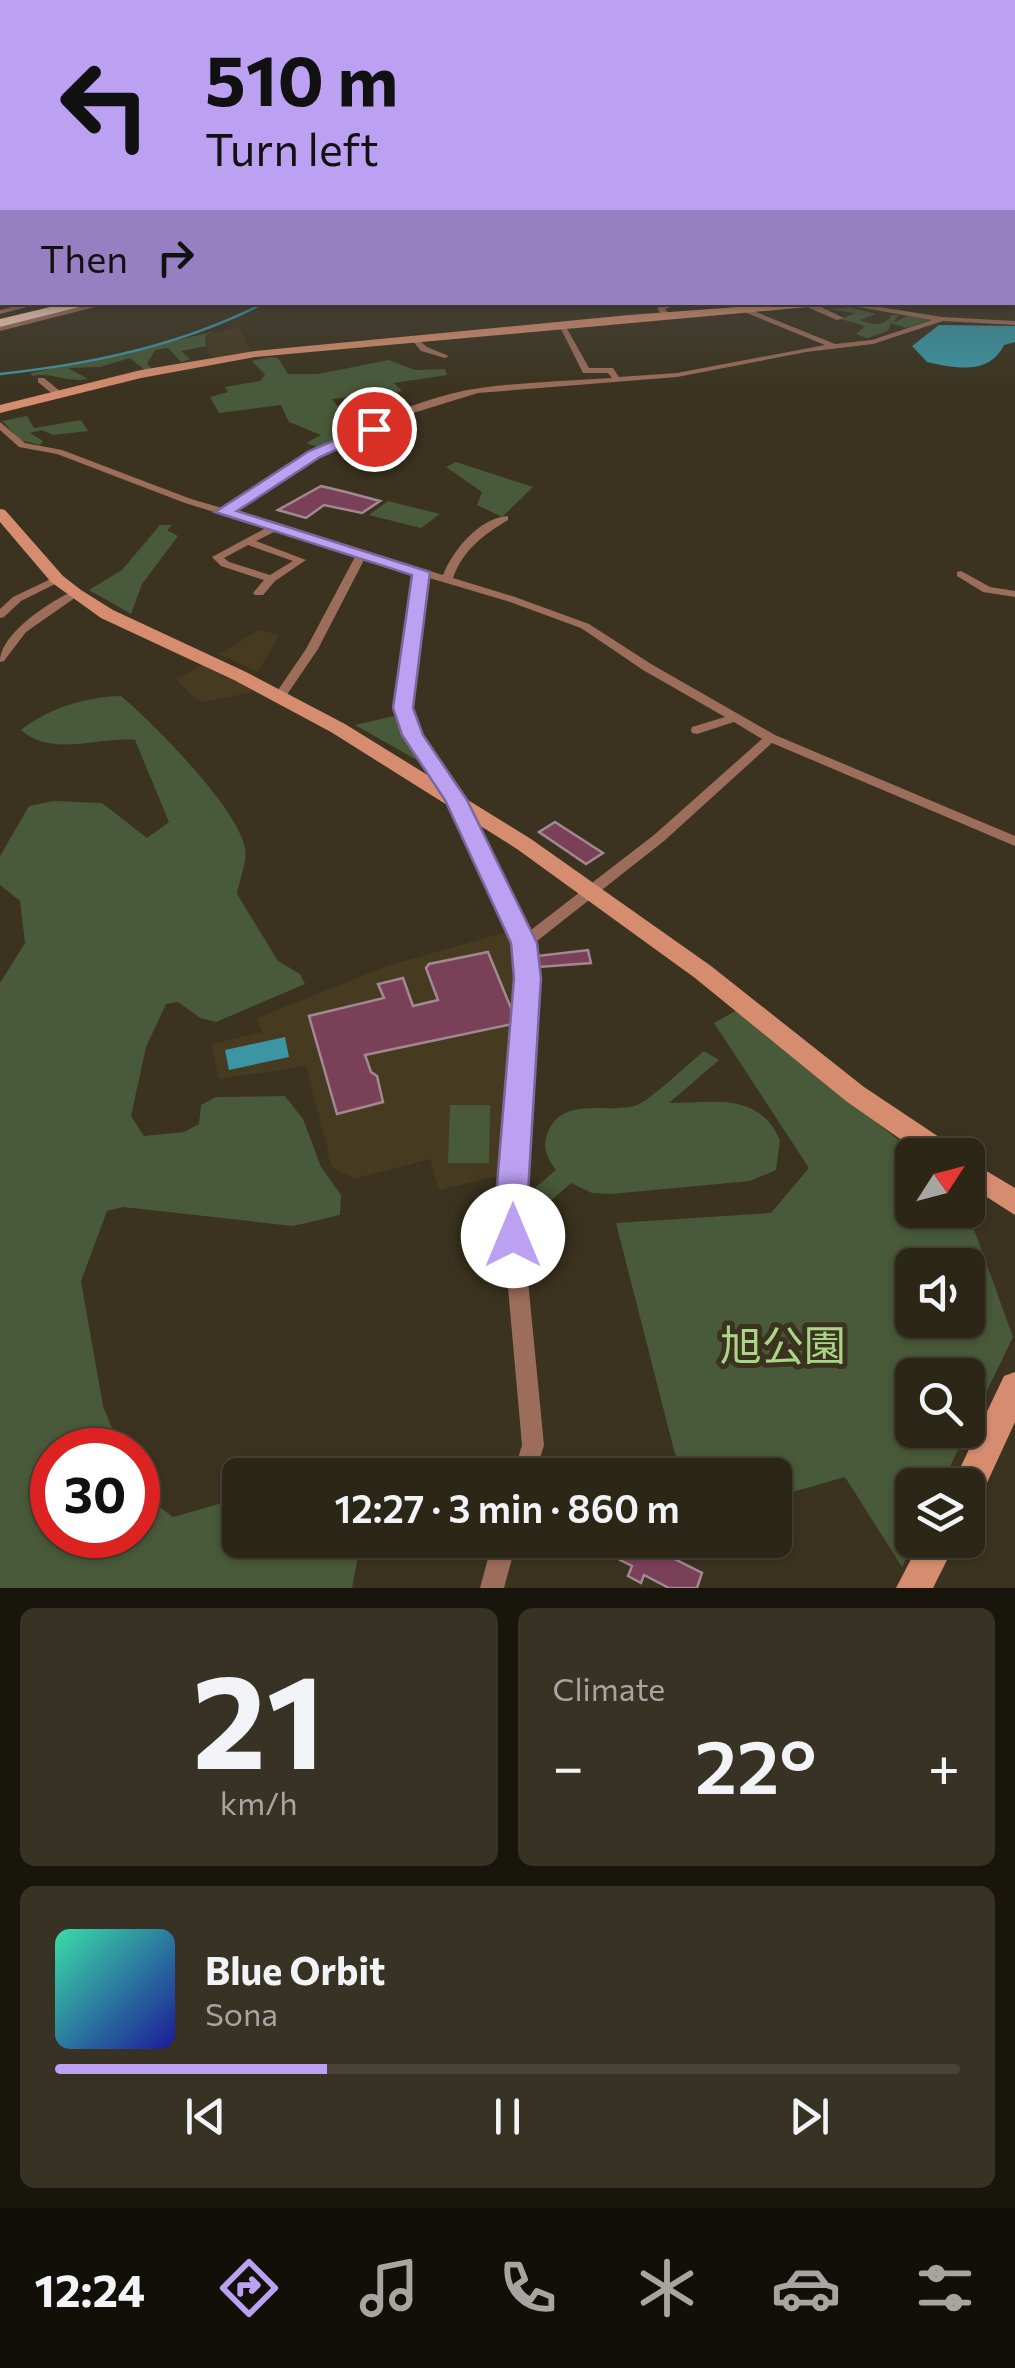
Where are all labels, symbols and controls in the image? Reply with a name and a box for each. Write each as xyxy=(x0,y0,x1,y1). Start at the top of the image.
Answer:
text: 510 m xyxy=(205,35,398,120)
icon: left xyxy=(40,40,170,170)
text: Turn left xyxy=(205,120,379,175)
icon: right xyxy=(148,230,203,285)
text: Then xyxy=(40,234,128,281)
pin xyxy=(332,387,417,472)
icon: arrive xyxy=(347,402,402,457)
north arrow xyxy=(895,1138,985,1228)
map controls xyxy=(895,1138,985,1558)
position arrow xyxy=(461,1184,565,1288)
button: sound xyxy=(895,1248,985,1338)
park label: 旭公園 xyxy=(720,1318,846,1370)
button: search xyxy=(895,1358,985,1448)
speed limit sign: 30 xyxy=(30,1428,160,1558)
button: layers xyxy=(895,1468,985,1558)
text: 12:27 · 3 min · 860 m xyxy=(334,1484,680,1531)
text: 21 xyxy=(192,1637,325,1796)
text: Climate xyxy=(553,1668,665,1708)
text: 22° xyxy=(695,1718,817,1809)
text: − xyxy=(553,1731,584,1798)
text: + xyxy=(928,1731,960,1798)
text: km/h xyxy=(220,1782,298,1822)
text: Blue Orbit xyxy=(205,1946,385,1993)
text: Sona xyxy=(205,1993,278,2033)
icon: previous xyxy=(178,2089,233,2144)
icon: pause xyxy=(480,2089,535,2144)
icon: next xyxy=(782,2089,837,2144)
icon: directions xyxy=(214,2253,284,2323)
icon: music xyxy=(354,2253,424,2323)
icon: phone xyxy=(493,2253,563,2323)
icon: climate xyxy=(632,2253,702,2323)
icon: car xyxy=(771,2253,841,2323)
icon: filters xyxy=(910,2253,980,2323)
text: 12:24 xyxy=(35,2261,145,2316)

